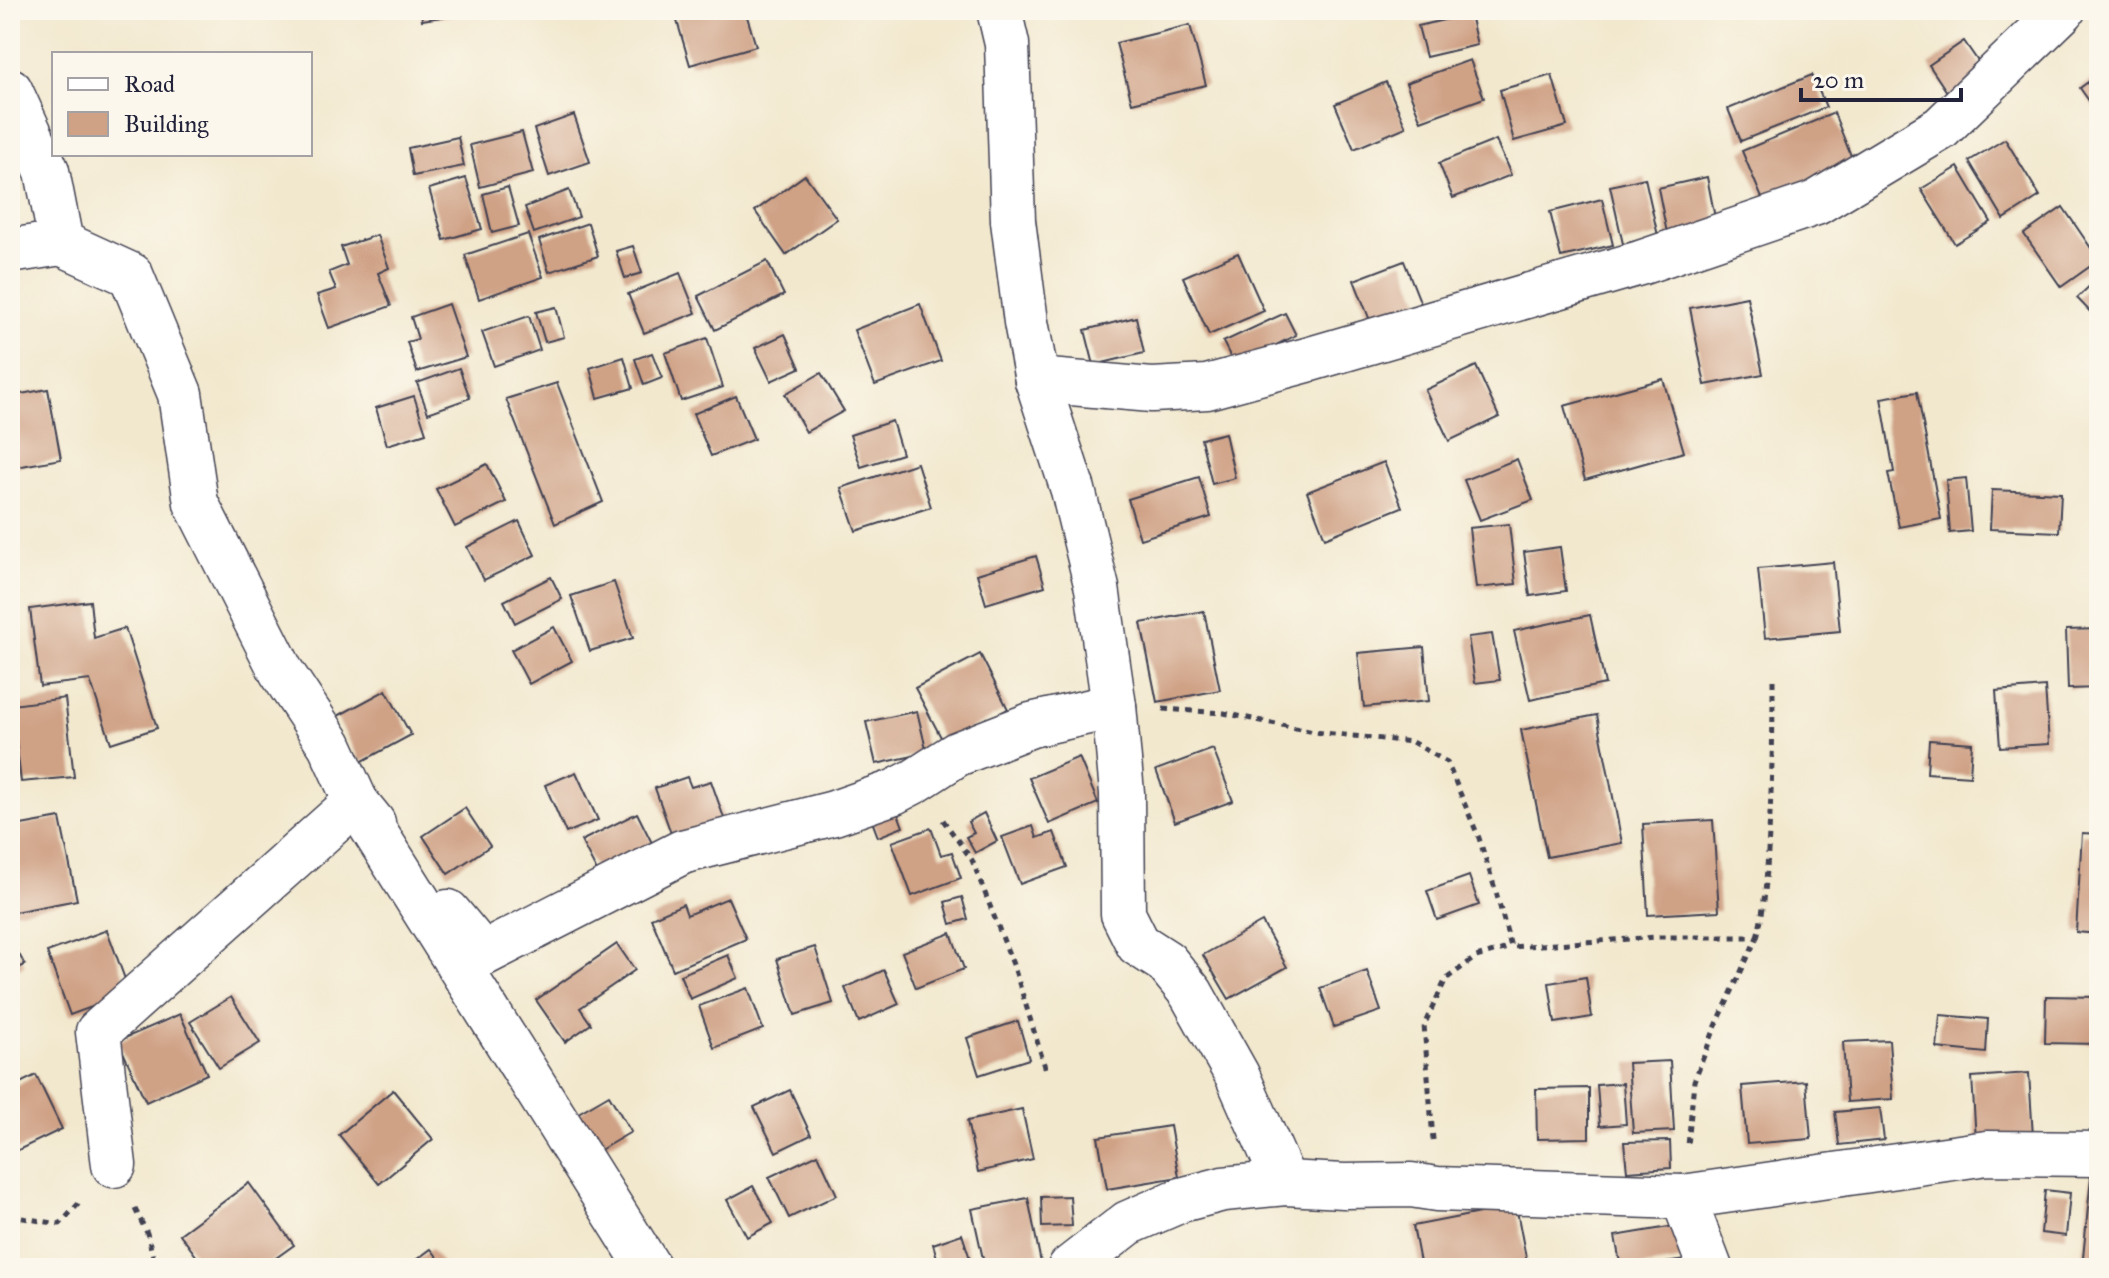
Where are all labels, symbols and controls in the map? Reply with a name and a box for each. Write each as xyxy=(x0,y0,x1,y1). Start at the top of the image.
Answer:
legend xyxy=(52,52,312,156)
scale bar xyxy=(1801,52,1961,102)
text: 20 m xyxy=(1813,65,1864,95)
text: Road xyxy=(124,69,175,99)
text: Building xyxy=(124,109,209,139)

